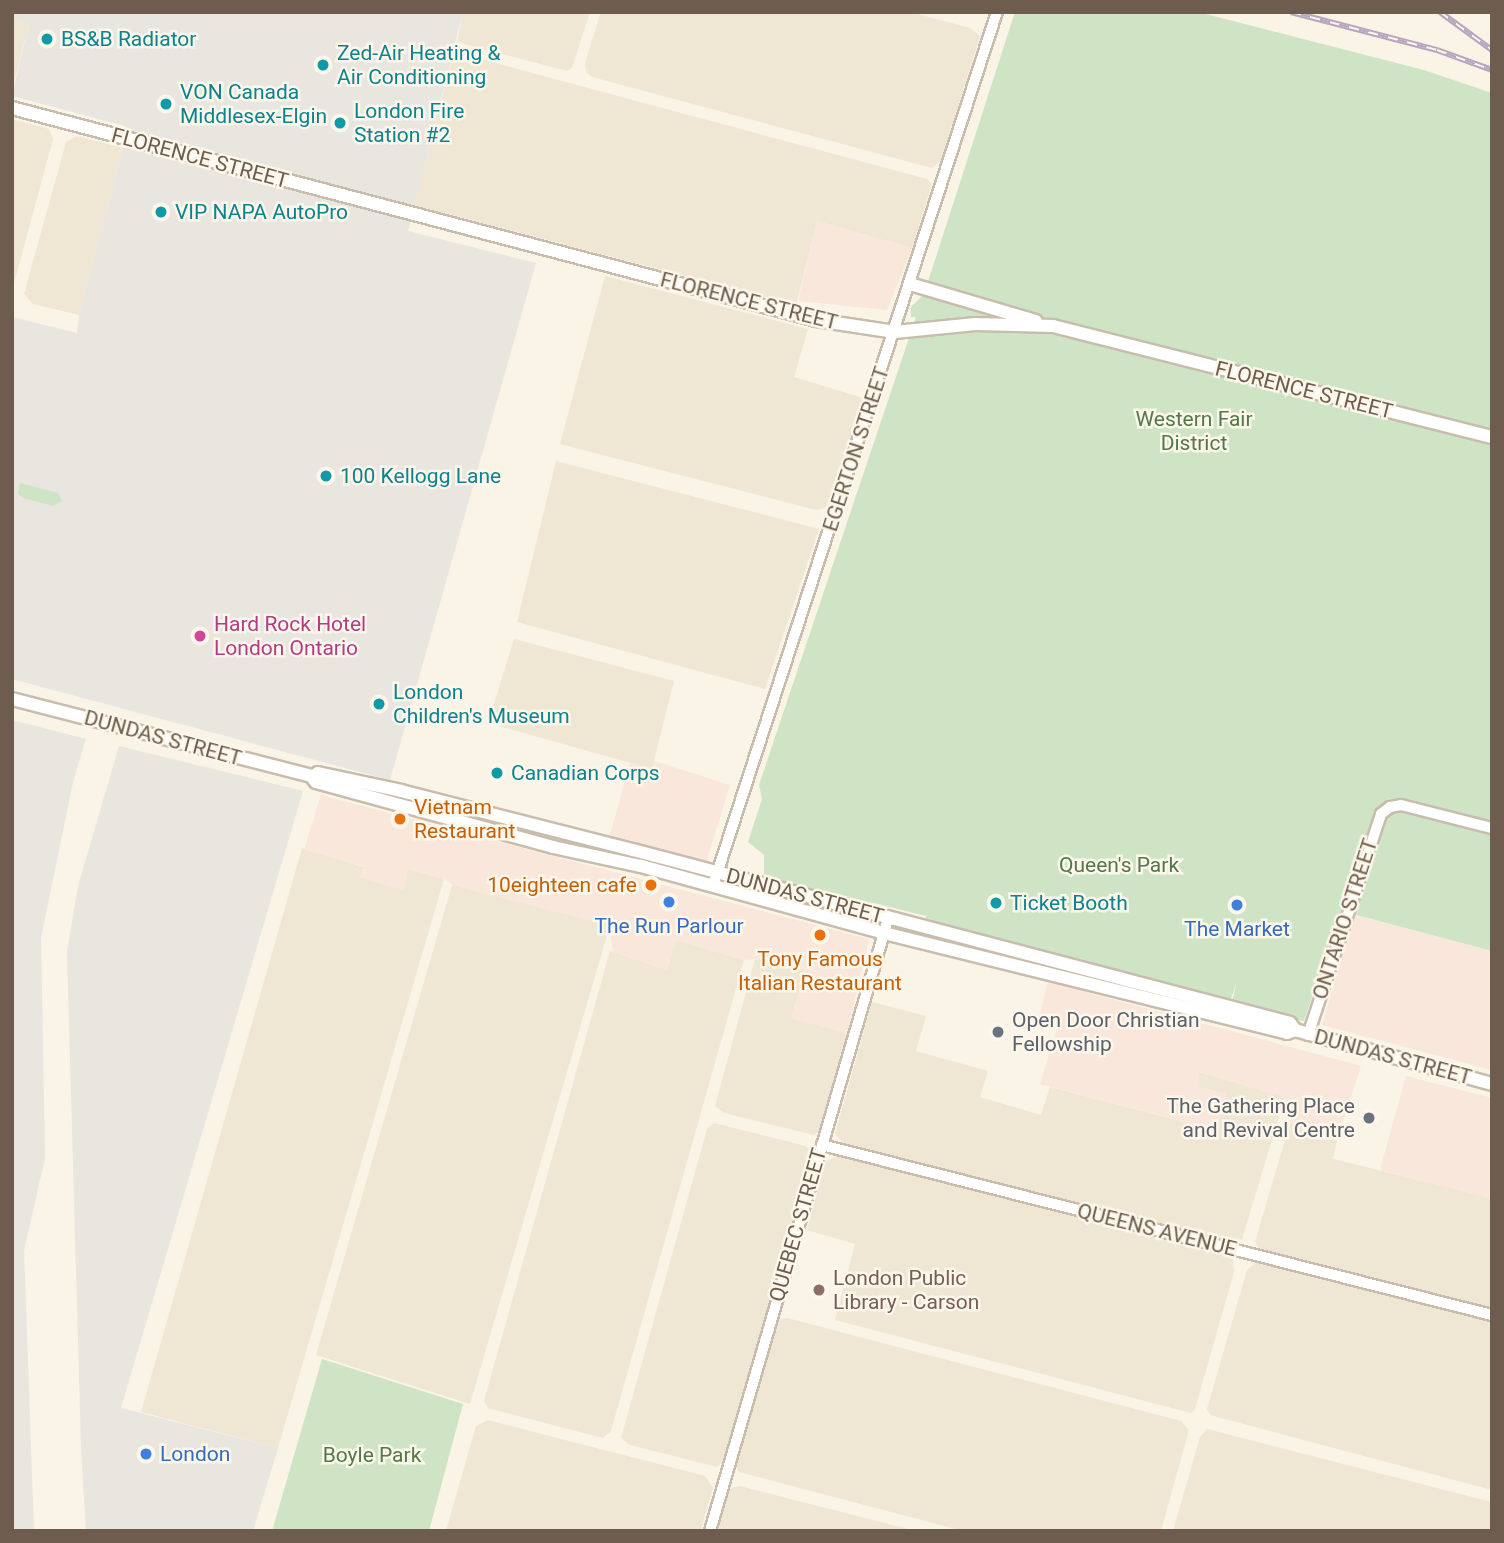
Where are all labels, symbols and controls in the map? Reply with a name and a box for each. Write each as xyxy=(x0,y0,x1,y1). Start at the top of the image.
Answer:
place label: BS&B Radiator xyxy=(61,26,196,52)
marker: BS&B Radiator xyxy=(39,31,55,47)
place label: Zed-Air Heating & Air Conditioning xyxy=(337,40,500,90)
marker: Zed-Air Heating & Air Conditioning xyxy=(315,57,331,73)
place label: VON Canada Middlesex-Elgin xyxy=(180,79,327,129)
marker: VON Canada Middlesex-Elgin xyxy=(158,96,174,112)
place label: London Fire Station #2 xyxy=(354,98,464,148)
marker: London Fire Station #2 xyxy=(332,115,348,131)
street label: FLORENCE STREET xyxy=(109,122,291,194)
place label: VIP NAPA AutoPro xyxy=(175,199,348,225)
marker: VIP NAPA AutoPro xyxy=(153,204,169,220)
street label: FLORENCE STREET xyxy=(658,267,840,335)
street label: FLORENCE STREET xyxy=(1213,356,1395,424)
street label: EGERTON STREET xyxy=(817,363,895,535)
park label: Western Fair District xyxy=(1135,406,1253,456)
place label: 100 Kellogg Lane xyxy=(340,463,501,489)
marker: 100 Kellogg Lane xyxy=(318,468,334,484)
place label: Hard Rock Hotel London Ontario xyxy=(214,611,366,661)
marker: Hard Rock Hotel London Ontario xyxy=(192,628,208,644)
place label: London Children's Museum xyxy=(393,679,570,729)
marker: London Children's Museum xyxy=(371,696,387,712)
street label: DUNDAS STREET xyxy=(82,705,244,771)
place label: Canadian Corps xyxy=(511,760,660,786)
marker: Canadian Corps xyxy=(489,765,505,781)
place label: Vietnam Restaurant xyxy=(414,794,515,844)
marker: Vietnam Restaurant xyxy=(392,811,408,827)
street label: ONTARIO STREET xyxy=(1307,836,1383,1002)
park label: Queen's Park xyxy=(1059,852,1179,878)
street label: DUNDAS STREET xyxy=(724,863,886,929)
place label: 10eighteen cafe xyxy=(487,872,637,898)
marker: 10eighteen cafe xyxy=(643,877,659,893)
place label: Ticket Booth xyxy=(1010,890,1128,916)
marker: The Run Parlour xyxy=(661,894,677,910)
marker: Ticket Booth xyxy=(988,895,1004,911)
marker: The Market xyxy=(1229,897,1245,913)
place label: The Run Parlour xyxy=(594,913,744,939)
place label: The Market xyxy=(1184,916,1290,942)
marker: Tony Famous Italian Restaurant xyxy=(812,927,828,943)
place label: Tony Famous Italian Restaurant xyxy=(738,946,902,996)
place label: Open Door Christian Fellowship xyxy=(1012,1007,1200,1057)
marker: Open Door Christian Fellowship xyxy=(990,1024,1006,1040)
street label: DUNDAS STREET xyxy=(1312,1024,1474,1090)
place label: The Gathering Place and Revival Centre xyxy=(1167,1093,1355,1143)
marker: The Gathering Place and Revival Centre xyxy=(1361,1110,1377,1126)
street label: QUEBEC STREET xyxy=(764,1145,832,1305)
street label: QUEENS AVENUE xyxy=(1075,1198,1239,1262)
place label: London Public Library - Carson xyxy=(833,1265,979,1315)
marker: London Public Library - Carson xyxy=(811,1282,827,1298)
place label: London xyxy=(160,1441,230,1467)
park label: Boyle Park xyxy=(323,1442,421,1468)
marker: London xyxy=(138,1446,154,1462)

